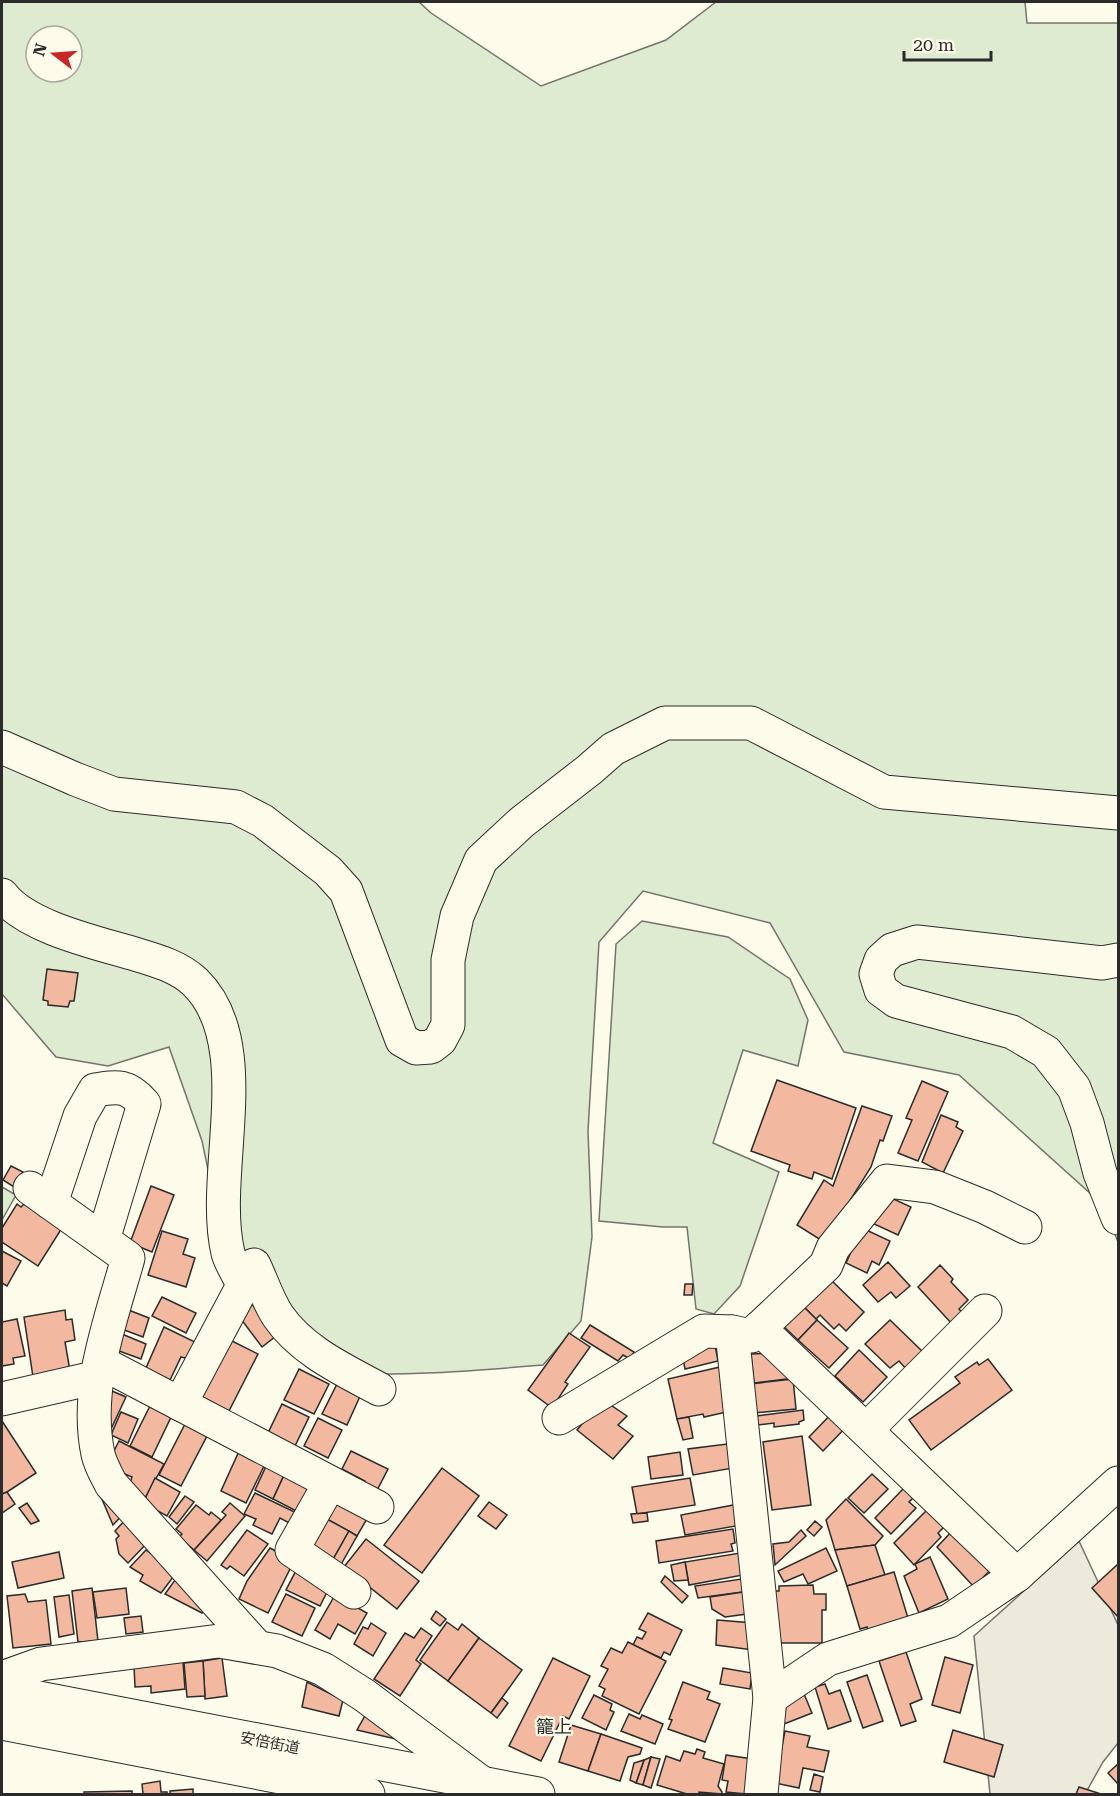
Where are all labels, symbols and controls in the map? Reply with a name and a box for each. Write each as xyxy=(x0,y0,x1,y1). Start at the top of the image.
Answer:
north arrow xyxy=(24,24,84,84)
scale bar xyxy=(904,24,991,62)
text: 20 m xyxy=(913,34,954,55)
text: N xyxy=(29,41,51,58)
district label: 籠上 xyxy=(536,1716,572,1737)
street label: 安倍街道 xyxy=(239,1728,301,1758)

